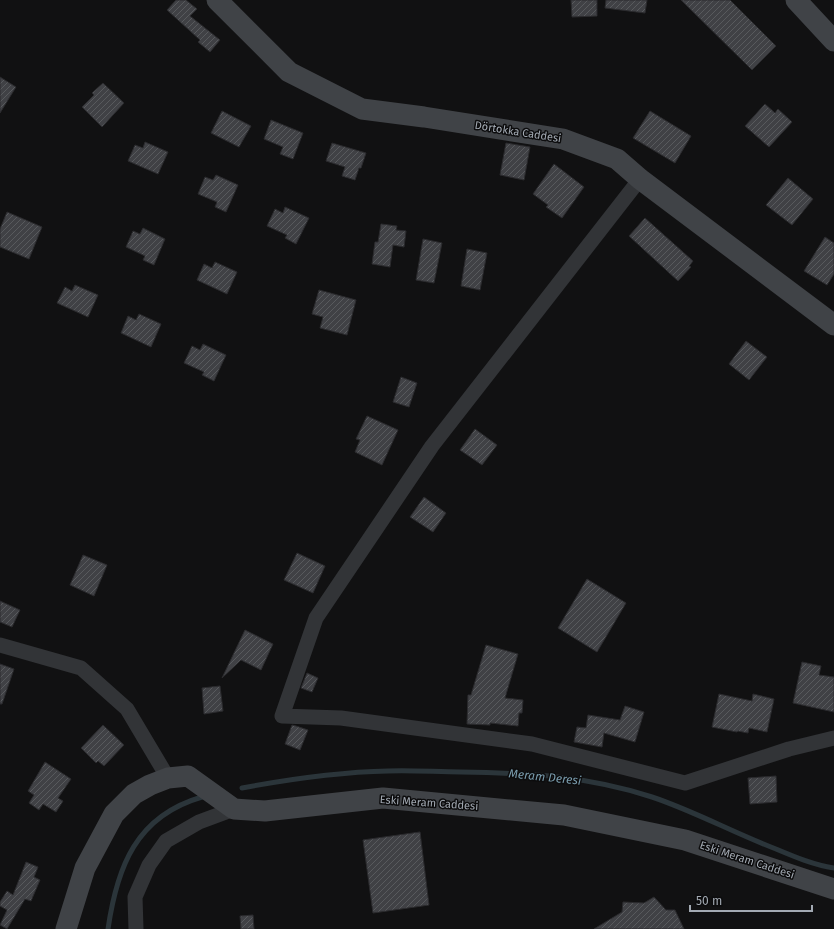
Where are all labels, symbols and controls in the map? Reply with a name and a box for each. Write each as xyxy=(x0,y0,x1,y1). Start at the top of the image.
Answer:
street label: Dörtokka Caddesi xyxy=(474,119,562,145)
water label: Meram Deresi xyxy=(508,766,583,788)
street label: Eski Meram Caddesi xyxy=(379,793,479,813)
street label: Eski Meram Caddesi xyxy=(698,839,796,881)
scale bar xyxy=(690,887,812,913)
text: 50 m xyxy=(696,894,722,908)

